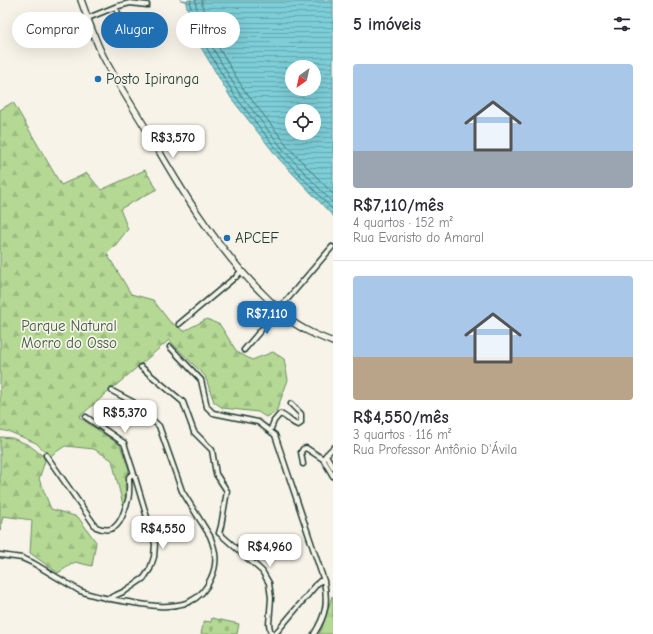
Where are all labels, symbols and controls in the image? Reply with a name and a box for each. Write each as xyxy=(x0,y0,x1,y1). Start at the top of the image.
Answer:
chip: Comprar xyxy=(12,12,93,48)
chip: Alugar xyxy=(101,12,168,48)
chip: Filtros xyxy=(176,12,240,48)
icon: filters xyxy=(611,13,633,35)
text: 5 imóveis xyxy=(353,15,421,34)
north arrow xyxy=(285,60,321,96)
map controls xyxy=(285,60,321,140)
place label: Posto Ipiranga xyxy=(106,70,199,88)
marker: Posto Ipiranga xyxy=(93,74,103,84)
icon: home xyxy=(457,90,529,162)
button: locate xyxy=(285,104,321,140)
pin: R$3,570 xyxy=(136,125,210,159)
text: R$3,570 xyxy=(151,130,195,145)
text: R$7,110/mês xyxy=(353,196,444,215)
text: 4 quartos · 152 m² xyxy=(353,215,453,230)
place label: APCEF xyxy=(235,229,279,247)
text: Rua Evaristo do Amaral xyxy=(353,230,484,245)
marker: APCEF xyxy=(222,233,232,243)
pin: R$7,110 xyxy=(230,301,304,335)
icon: home xyxy=(457,302,529,374)
text: R$7,110 xyxy=(246,306,288,321)
park label: Parque Natural Morro do Osso xyxy=(21,317,117,352)
pin: R$5,370 xyxy=(88,400,162,434)
text: R$5,370 xyxy=(103,405,147,420)
text: R$4,550/mês xyxy=(353,408,449,427)
text: 3 quartos · 116 m² xyxy=(353,427,451,442)
text: Rua Professor Antônio D'Ávila xyxy=(353,442,517,457)
pin: R$4,550 xyxy=(126,516,200,550)
text: R$4,550 xyxy=(140,521,186,536)
pin: R$4,960 xyxy=(233,534,307,568)
text: R$4,960 xyxy=(247,539,293,554)

